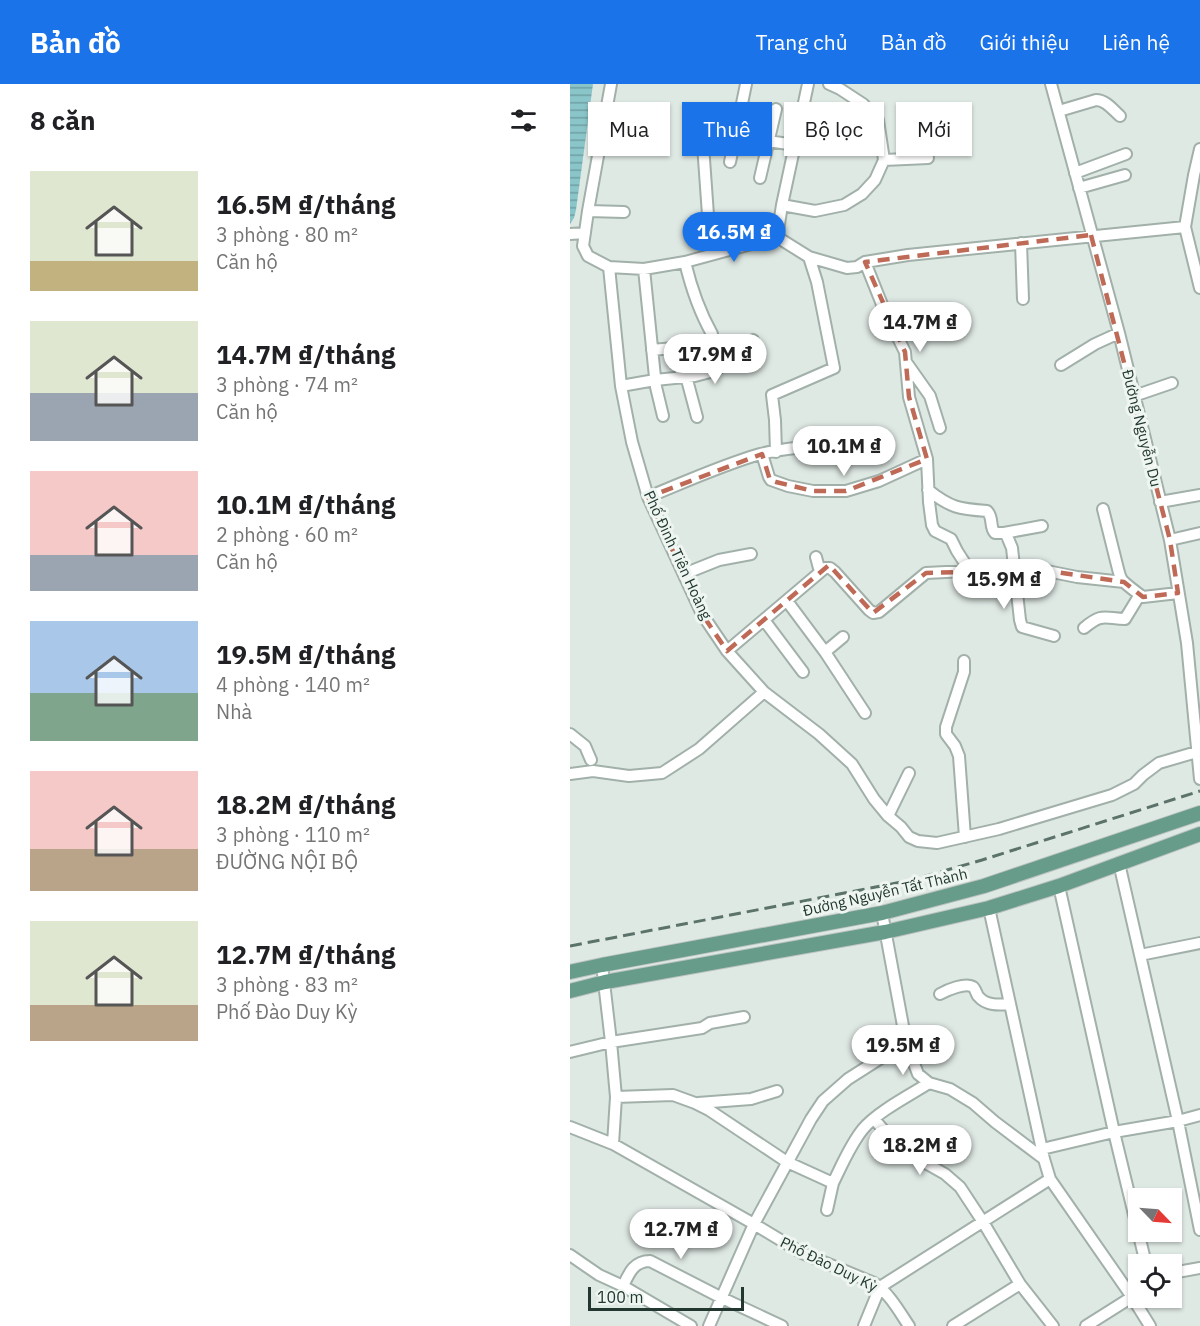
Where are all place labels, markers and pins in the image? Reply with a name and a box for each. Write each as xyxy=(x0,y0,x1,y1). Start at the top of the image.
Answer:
pin: 16.5M ₫ xyxy=(679,212,789,263)
pin: 14.7M ₫ xyxy=(865,302,975,353)
pin: 17.9M ₫ xyxy=(660,334,770,385)
pin: 10.1M ₫ xyxy=(789,426,899,477)
pin: 15.9M ₫ xyxy=(949,559,1059,610)
pin: 19.5M ₫ xyxy=(848,1025,958,1076)
pin: 18.2M ₫ xyxy=(865,1125,975,1176)
pin: 12.7M ₫ xyxy=(626,1209,736,1260)

